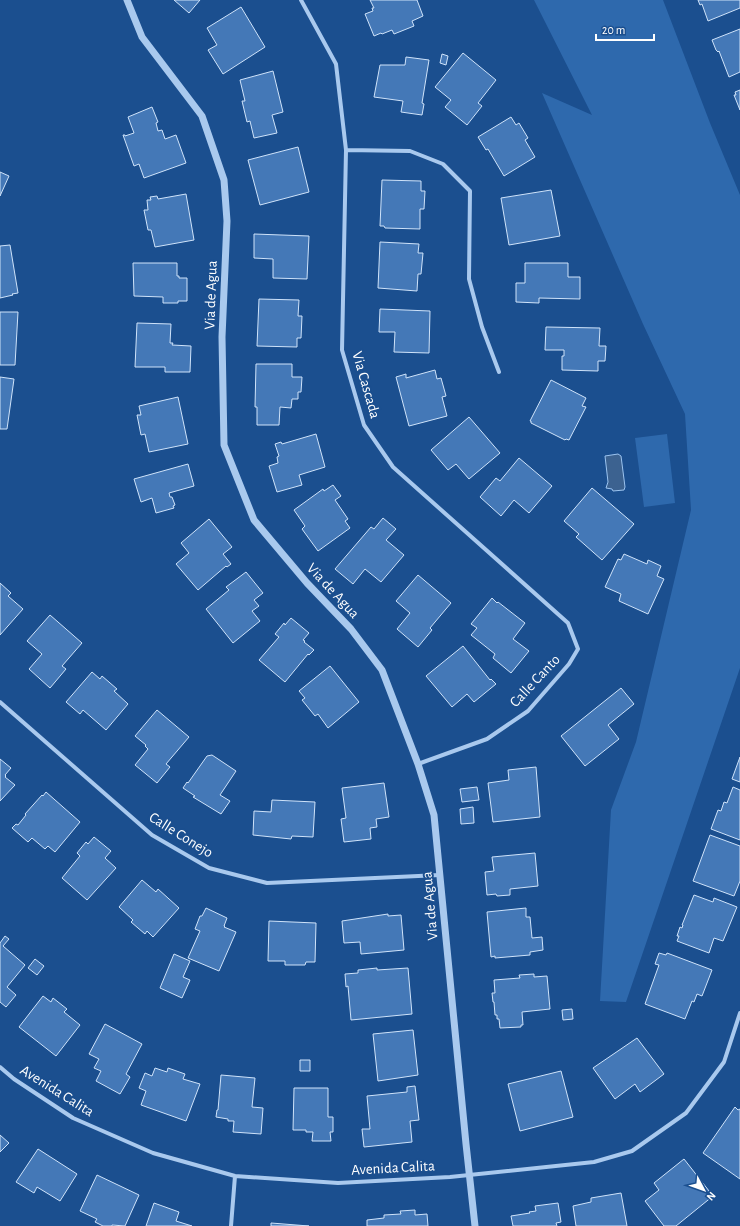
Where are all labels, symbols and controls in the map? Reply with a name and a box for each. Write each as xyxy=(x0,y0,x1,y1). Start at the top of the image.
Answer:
scale bar xyxy=(596,16,654,42)
text: 20 m xyxy=(602,24,625,36)
street label: Via de Agua xyxy=(202,260,220,330)
street label: Via Cascada xyxy=(349,350,383,420)
street label: Via de Agua xyxy=(304,561,362,621)
street label: Calle Canto xyxy=(507,652,563,710)
street label: Calle Conejo xyxy=(146,809,216,861)
street label: Via de Agua xyxy=(420,871,440,941)
street label: Avenida Calita xyxy=(18,1062,97,1120)
street label: Avenida Calita xyxy=(351,1158,435,1178)
north arrow xyxy=(684,1170,724,1210)
text: N xyxy=(705,1190,718,1203)

